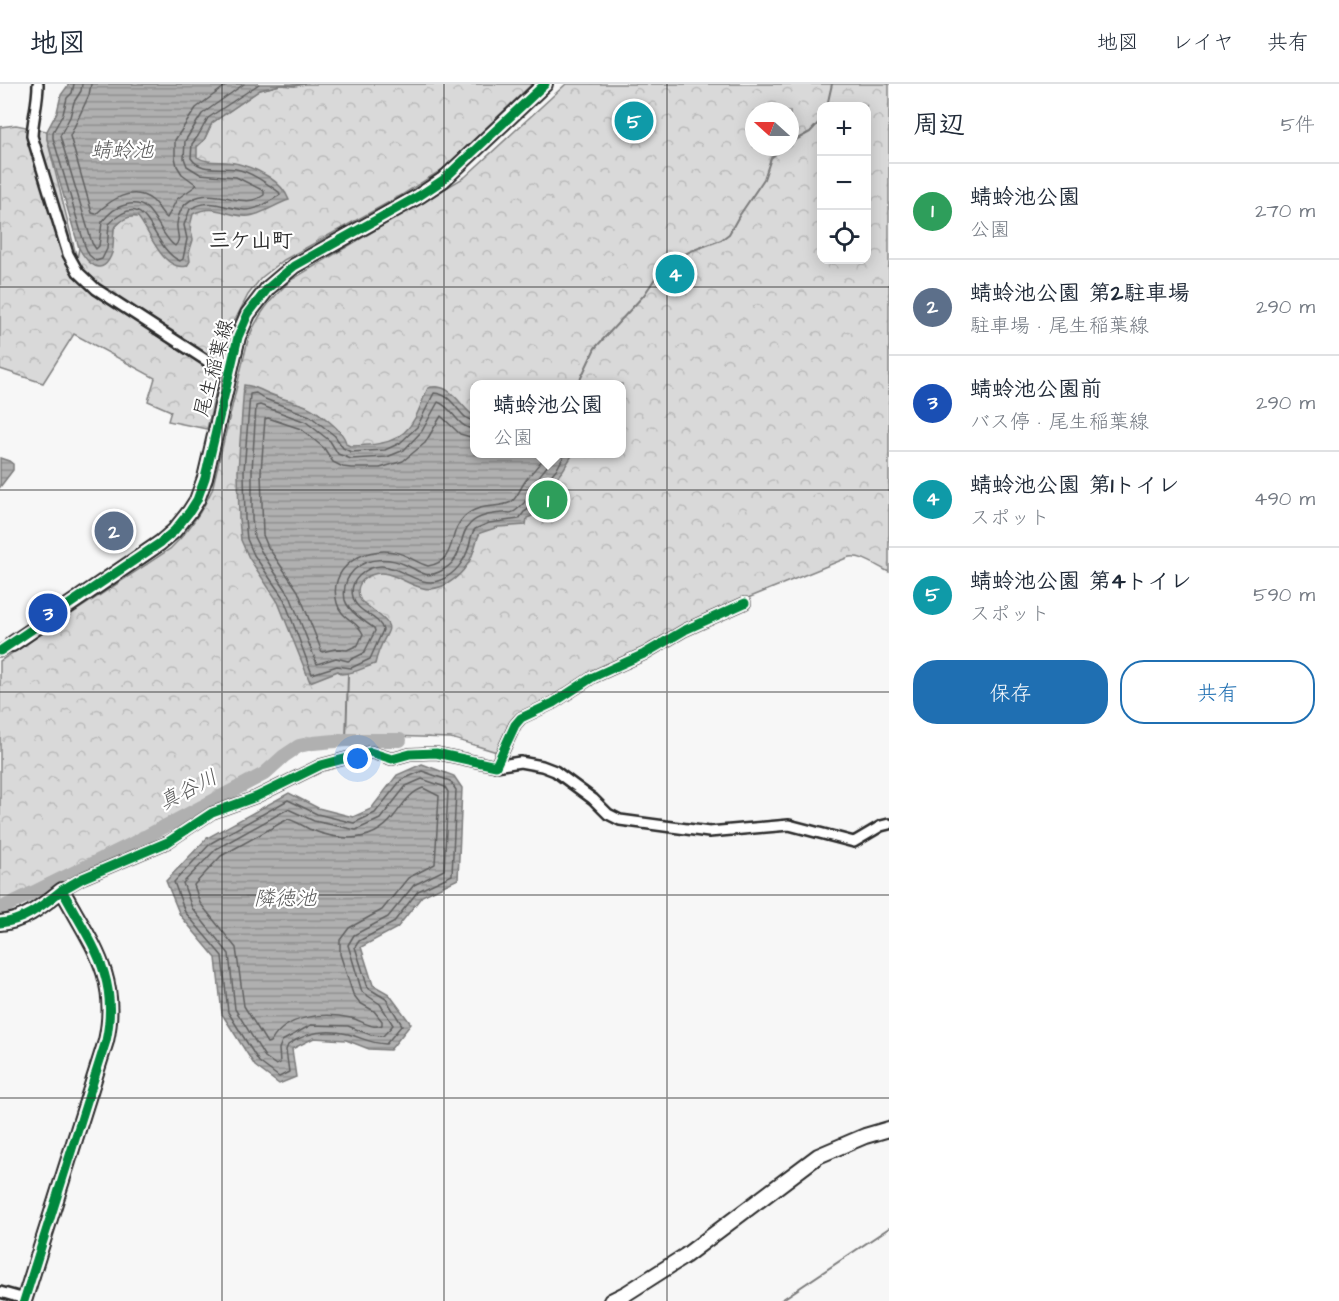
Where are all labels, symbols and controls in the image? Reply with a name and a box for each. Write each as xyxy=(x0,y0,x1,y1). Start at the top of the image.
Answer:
text: 地図 xyxy=(30,24,86,63)
text: 地図 xyxy=(1097,28,1139,57)
text: レイヤ xyxy=(1172,28,1234,57)
text: 共有 xyxy=(1267,28,1309,57)
pin: 5 xyxy=(614,99,654,144)
north arrow xyxy=(745,102,799,156)
map controls xyxy=(817,102,871,264)
button: + xyxy=(817,102,871,156)
text: 周辺 xyxy=(913,107,965,143)
text: 5件 xyxy=(1281,111,1315,139)
water label: 蜻蛉池 xyxy=(91,136,154,165)
button: − xyxy=(817,156,871,210)
text: 蜻蛉池公園 xyxy=(970,182,1080,213)
text: 1 xyxy=(931,197,934,225)
text: 270 m xyxy=(1255,197,1315,225)
button: locate xyxy=(817,210,871,264)
text: 公園 xyxy=(970,216,1010,244)
district label: 三ケ山町 xyxy=(209,226,293,255)
pin: 4 xyxy=(656,252,694,297)
text: 蜻蛉池公園 第2駐車場 xyxy=(970,278,1189,309)
text: 2 xyxy=(927,293,938,321)
text: 290 m xyxy=(1256,293,1315,321)
text: 駐車場 · 尾生稲葉線 xyxy=(970,312,1149,340)
street label: 尾生稲葉線 xyxy=(188,316,240,420)
text: 蜻蛉池公園前 xyxy=(970,374,1102,405)
popup xyxy=(470,380,626,458)
text: 3 xyxy=(927,389,938,417)
text: 290 m xyxy=(1256,389,1315,417)
text: 蜻蛉池公園 xyxy=(493,390,603,421)
text: バス停 · 尾生稲葉線 xyxy=(970,408,1149,436)
text: 公園 xyxy=(493,424,533,452)
text: 蜻蛉池公園 第1トイレ xyxy=(970,470,1180,501)
pin: 1 xyxy=(528,478,568,522)
text: 4 xyxy=(926,485,939,513)
text: 490 m xyxy=(1254,485,1315,513)
text: スポット xyxy=(970,504,1050,532)
pin: 2 xyxy=(94,508,134,554)
text: 蜻蛉池公園 第4トイレ xyxy=(970,566,1192,597)
text: 5 xyxy=(925,581,940,609)
text: 590 m xyxy=(1253,581,1315,609)
pin: 3 xyxy=(28,590,68,636)
text: スポット xyxy=(970,600,1050,628)
button: 保存 xyxy=(913,660,1108,724)
button: 共有 xyxy=(1120,660,1315,724)
your location xyxy=(343,744,372,773)
water label: 真谷川 xyxy=(153,763,223,817)
water label: 隣徳池 xyxy=(254,884,317,913)

